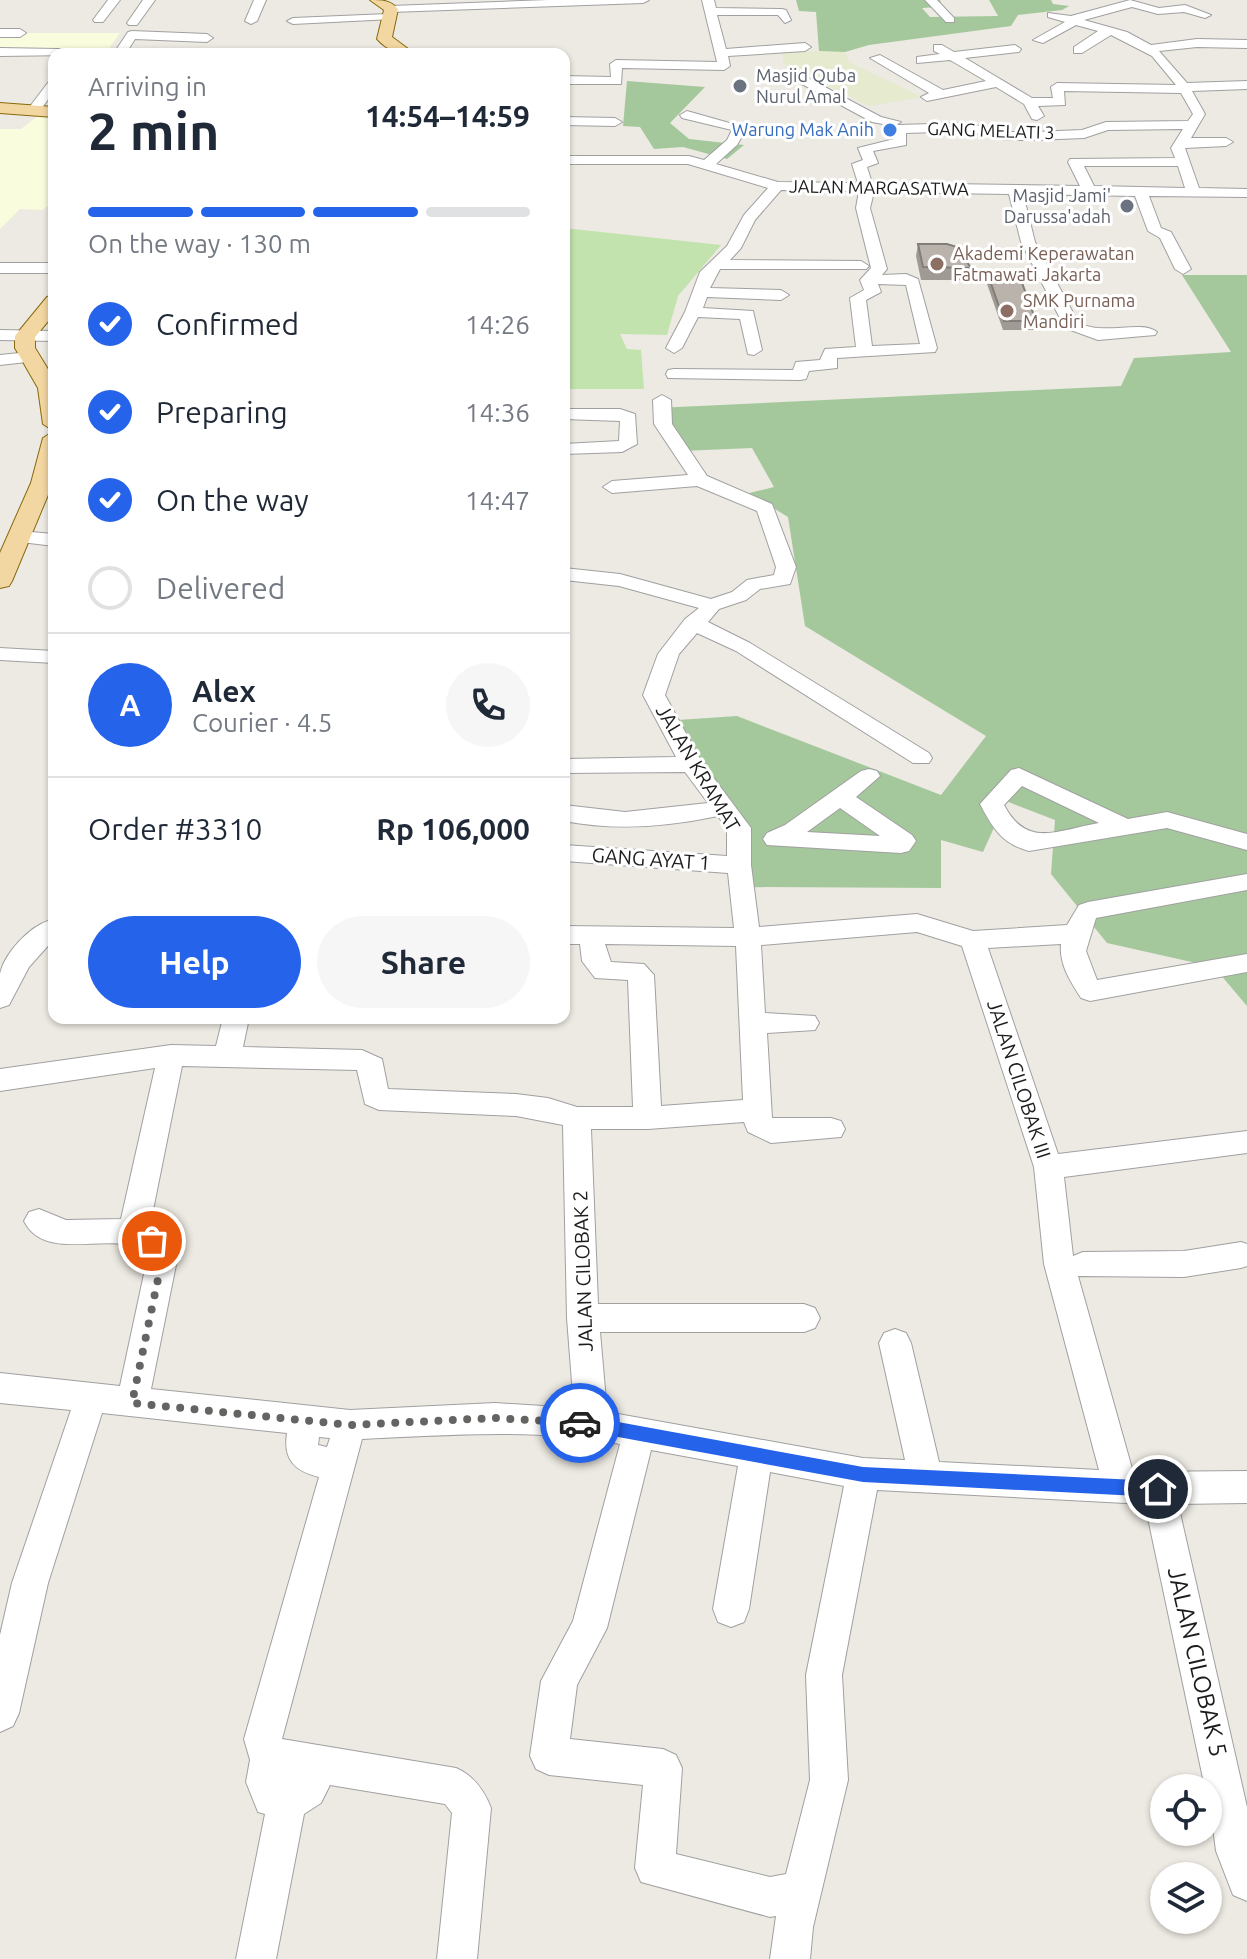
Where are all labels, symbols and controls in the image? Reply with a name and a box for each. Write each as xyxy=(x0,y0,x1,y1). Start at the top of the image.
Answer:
place label: Masjid Quba Nurul Amal xyxy=(756,65,856,106)
text: Arriving in xyxy=(88,72,207,101)
marker: Masjid Quba Nurul Amal xyxy=(731,77,749,95)
text: 14:54–14:59 xyxy=(365,99,530,133)
text: 2 min xyxy=(88,102,219,160)
street label: GANG MELATI 3 xyxy=(927,118,1055,142)
place label: Warung Mak Anih xyxy=(732,119,874,139)
marker: Warung Mak Anih xyxy=(881,121,899,139)
street label: JALAN MARGASATWA xyxy=(789,175,969,199)
place label: Masjid Jami' Darussa'adah xyxy=(1004,185,1111,226)
marker: Masjid Jami' Darussa'adah xyxy=(1118,197,1136,215)
text: On the way · 130 m xyxy=(88,229,311,258)
place label: Akademi Keperawatan Fatmawati Jakarta xyxy=(953,243,1134,284)
marker: Akademi Keperawatan Fatmawati Jakarta xyxy=(928,255,946,273)
place label: SMK Purnama Mandiri xyxy=(1023,290,1135,331)
icon: check xyxy=(88,302,132,346)
marker: SMK Purnama Mandiri xyxy=(998,302,1016,320)
text: Confirmed xyxy=(156,307,299,341)
text: 14:26 xyxy=(465,310,530,339)
icon: check xyxy=(88,390,132,434)
text: Preparing xyxy=(156,395,288,429)
text: 14:36 xyxy=(465,398,530,427)
icon: check xyxy=(88,478,132,522)
text: On the way xyxy=(156,483,309,517)
text: 14:47 xyxy=(465,486,530,515)
text: Delivered xyxy=(156,571,285,605)
button: phone xyxy=(446,663,530,747)
text: Alex xyxy=(192,674,256,708)
text: A xyxy=(119,688,141,722)
street label: JALAN KRAMAT xyxy=(651,700,745,835)
text: Courier · 4.5 xyxy=(192,708,332,737)
text: Order #3310 xyxy=(88,812,262,846)
text: Rp 106,000 xyxy=(376,812,530,846)
street label: GANG AYAT 1 xyxy=(591,843,711,874)
button: Help xyxy=(88,916,301,1008)
button: Share xyxy=(317,916,530,1008)
street label: JALAN CILOBAK III xyxy=(983,997,1056,1161)
street label: JALAN CILOBAK 2 xyxy=(568,1190,597,1352)
pin xyxy=(118,1207,186,1275)
icon: bag xyxy=(130,1219,174,1263)
courier xyxy=(540,1383,620,1463)
icon: car xyxy=(558,1401,602,1445)
pin xyxy=(1124,1455,1192,1523)
icon: home xyxy=(1136,1467,1180,1511)
street label: JALAN CILOBAK 5 xyxy=(1163,1564,1232,1759)
map controls xyxy=(1150,1774,1222,1934)
button: locate xyxy=(1150,1774,1222,1846)
button: layers xyxy=(1150,1862,1222,1934)

